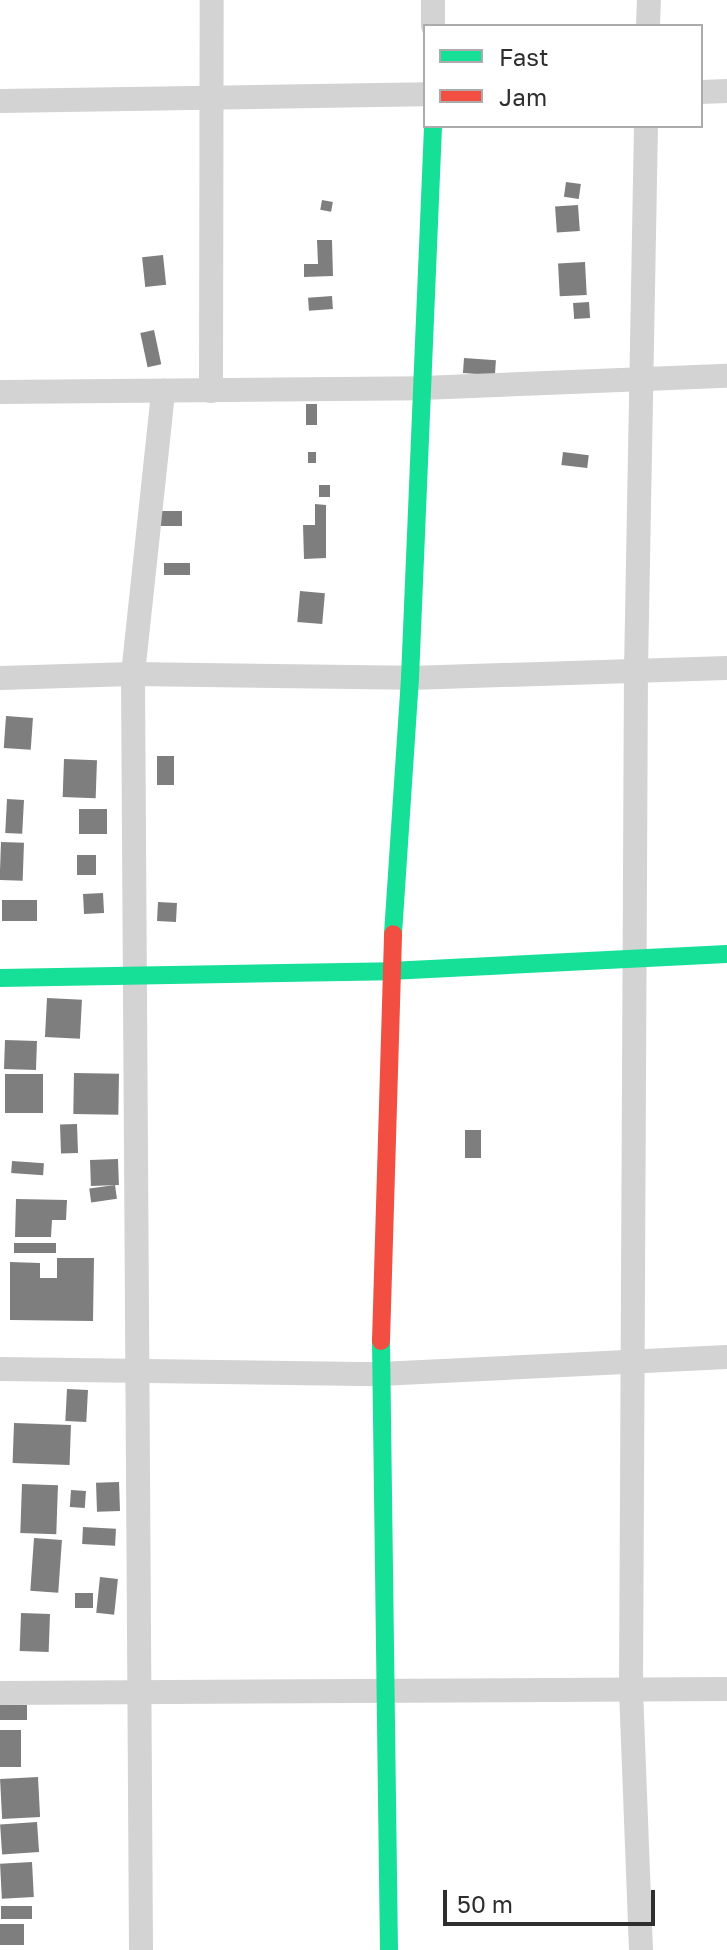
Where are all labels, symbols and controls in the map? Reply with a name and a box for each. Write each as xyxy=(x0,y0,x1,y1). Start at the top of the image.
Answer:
legend xyxy=(423,24,703,128)
text: Fast xyxy=(499,42,549,71)
text: Jam xyxy=(499,82,547,111)
scale bar xyxy=(447,1874,659,1924)
text: 50 m xyxy=(457,1889,513,1918)

